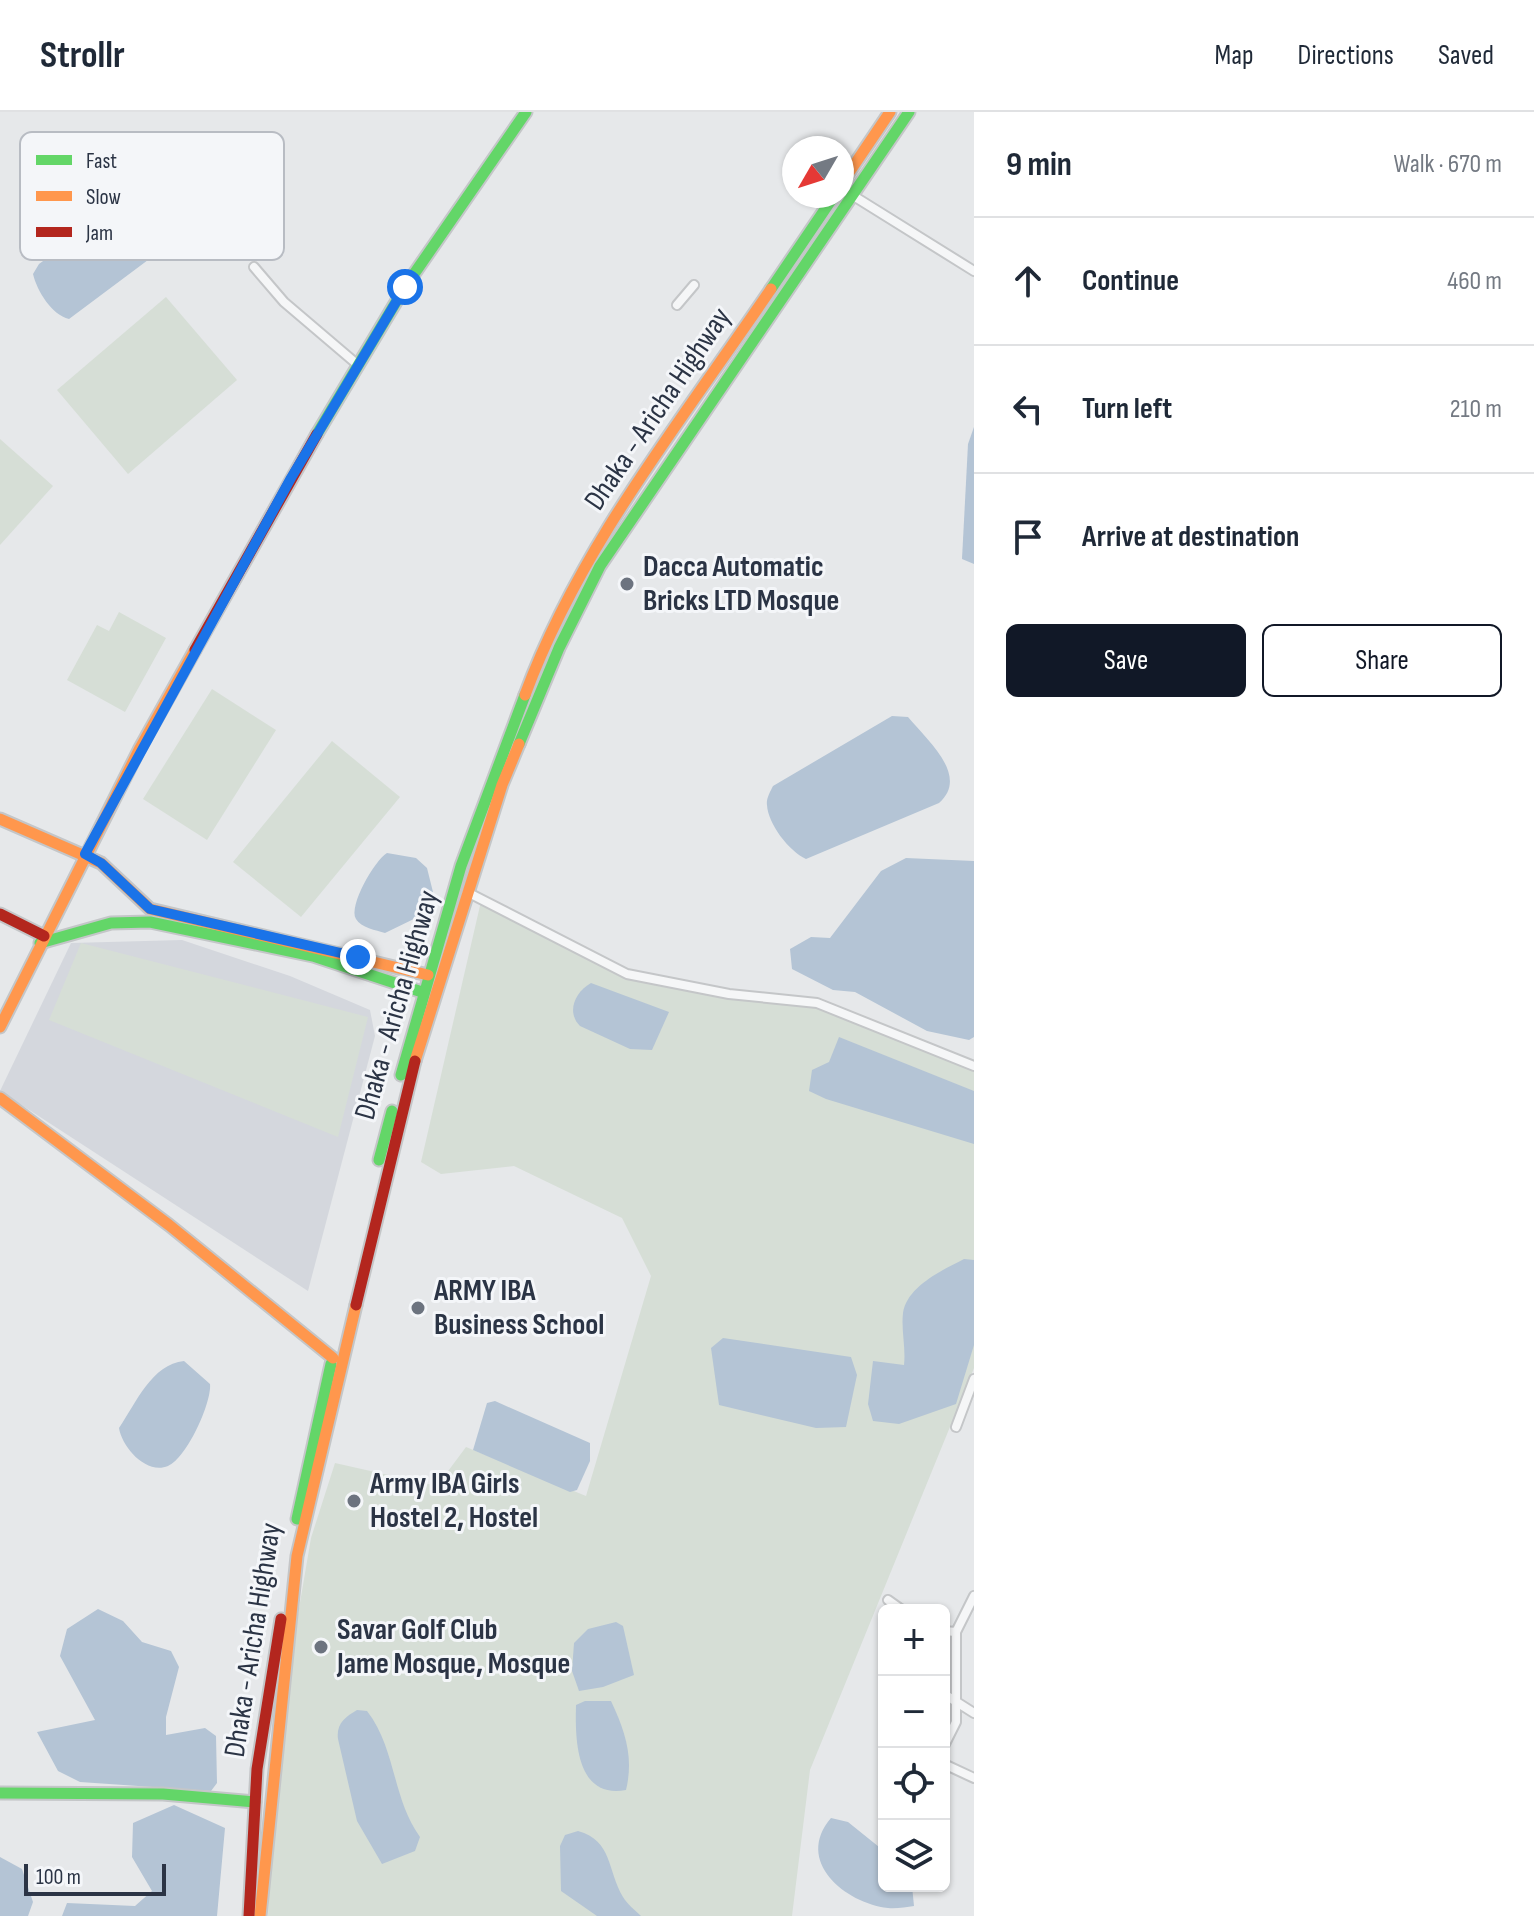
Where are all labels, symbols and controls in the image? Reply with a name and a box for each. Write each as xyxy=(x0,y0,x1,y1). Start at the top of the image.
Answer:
text: Strollr xyxy=(40,33,125,78)
text: Map xyxy=(1215,39,1254,72)
text: Directions xyxy=(1298,39,1394,72)
text: Saved xyxy=(1438,39,1494,72)
legend xyxy=(20,132,284,260)
north arrow xyxy=(782,136,854,208)
text: 9 min xyxy=(1006,144,1072,185)
text: Fast xyxy=(86,148,117,175)
text: Walk · 670 m xyxy=(1393,149,1502,180)
text: Slow xyxy=(86,184,121,211)
text: Jam xyxy=(85,220,113,247)
icon: ahead xyxy=(1006,259,1050,303)
text: Continue xyxy=(1082,263,1179,299)
text: 460 m xyxy=(1447,266,1502,297)
route start xyxy=(387,269,423,305)
street label: Dhaka - Aricha Highway xyxy=(577,301,739,517)
icon: left xyxy=(1006,387,1050,431)
text: Turn left xyxy=(1082,391,1172,427)
text: 210 m xyxy=(1450,394,1502,425)
icon: arrive xyxy=(1006,515,1050,559)
text: Arrive at destination xyxy=(1082,519,1299,555)
place label: Dacca Automatic Bricks LTD Mosque xyxy=(643,549,839,619)
marker: Dacca Automatic Bricks LTD Mosque xyxy=(618,575,636,593)
button: Save xyxy=(1006,624,1246,697)
button: Share xyxy=(1262,624,1502,697)
street label: Dhaka - Aricha Highway xyxy=(347,886,447,1124)
route end xyxy=(340,939,376,975)
place label: ARMY IBA Business School xyxy=(433,1273,604,1343)
marker: ARMY IBA Business School xyxy=(409,1299,427,1317)
place label: Army IBA Girls Hostel 2, Hostel xyxy=(369,1466,538,1536)
marker: Army IBA Girls Hostel 2, Hostel xyxy=(345,1492,363,1510)
street label: Dhaka - Aricha Highway xyxy=(217,1520,289,1760)
map controls xyxy=(878,1604,950,1892)
button: + xyxy=(878,1604,950,1676)
place label: Savar Golf Club Jame Mosque, Mosque xyxy=(336,1612,570,1682)
marker: Savar Golf Club Jame Mosque, Mosque xyxy=(312,1638,330,1656)
button: − xyxy=(878,1676,950,1748)
button: locate xyxy=(878,1748,950,1820)
button: layers xyxy=(878,1820,950,1892)
scale bar xyxy=(24,1860,166,1896)
text: 100 m xyxy=(36,1864,81,1891)

